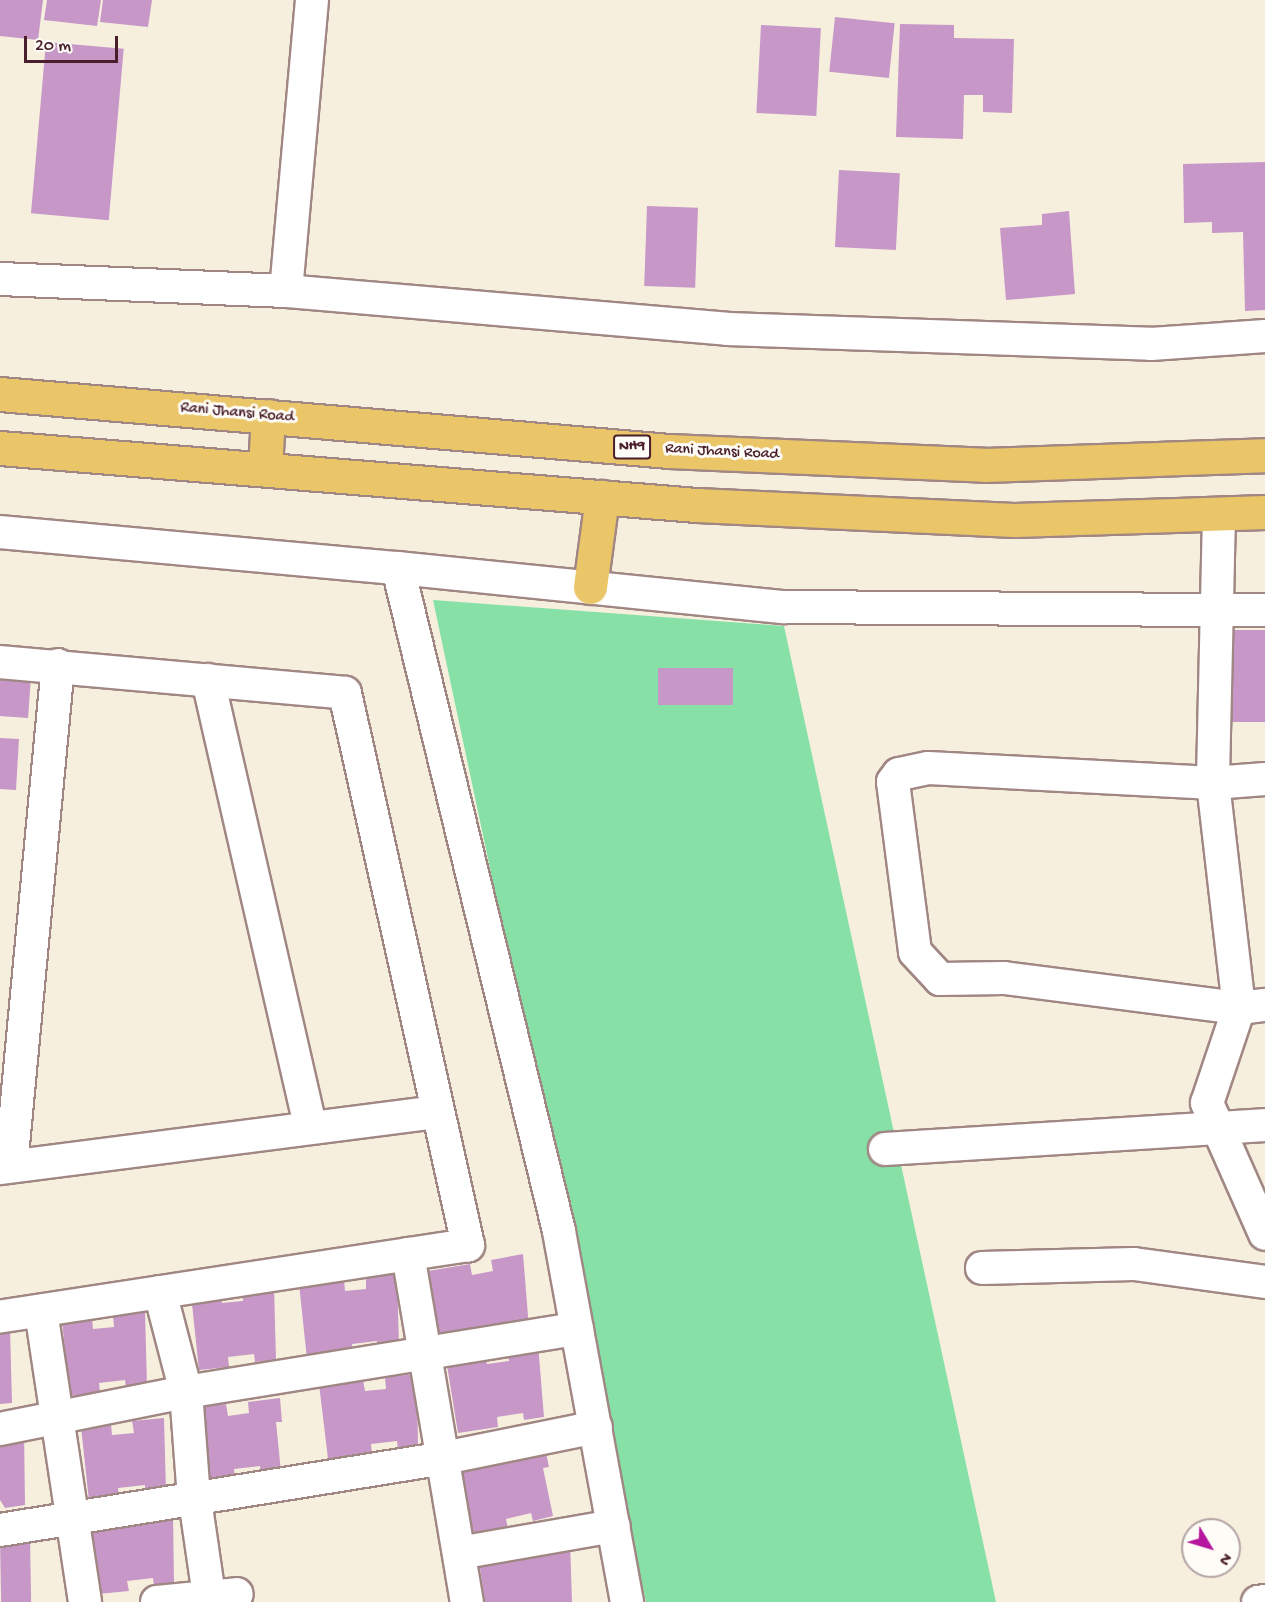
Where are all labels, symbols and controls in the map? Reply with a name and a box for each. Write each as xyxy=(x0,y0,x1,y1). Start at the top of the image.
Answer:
scale bar xyxy=(27,24,122,62)
text: 20 m xyxy=(35,36,71,57)
street label: Rani Jhansi Road xyxy=(179,399,295,429)
road number: NH9 xyxy=(612,435,652,459)
street label: Rani Jhansi Road xyxy=(665,440,779,466)
north arrow xyxy=(1181,1518,1241,1578)
text: N xyxy=(1213,1548,1235,1568)

